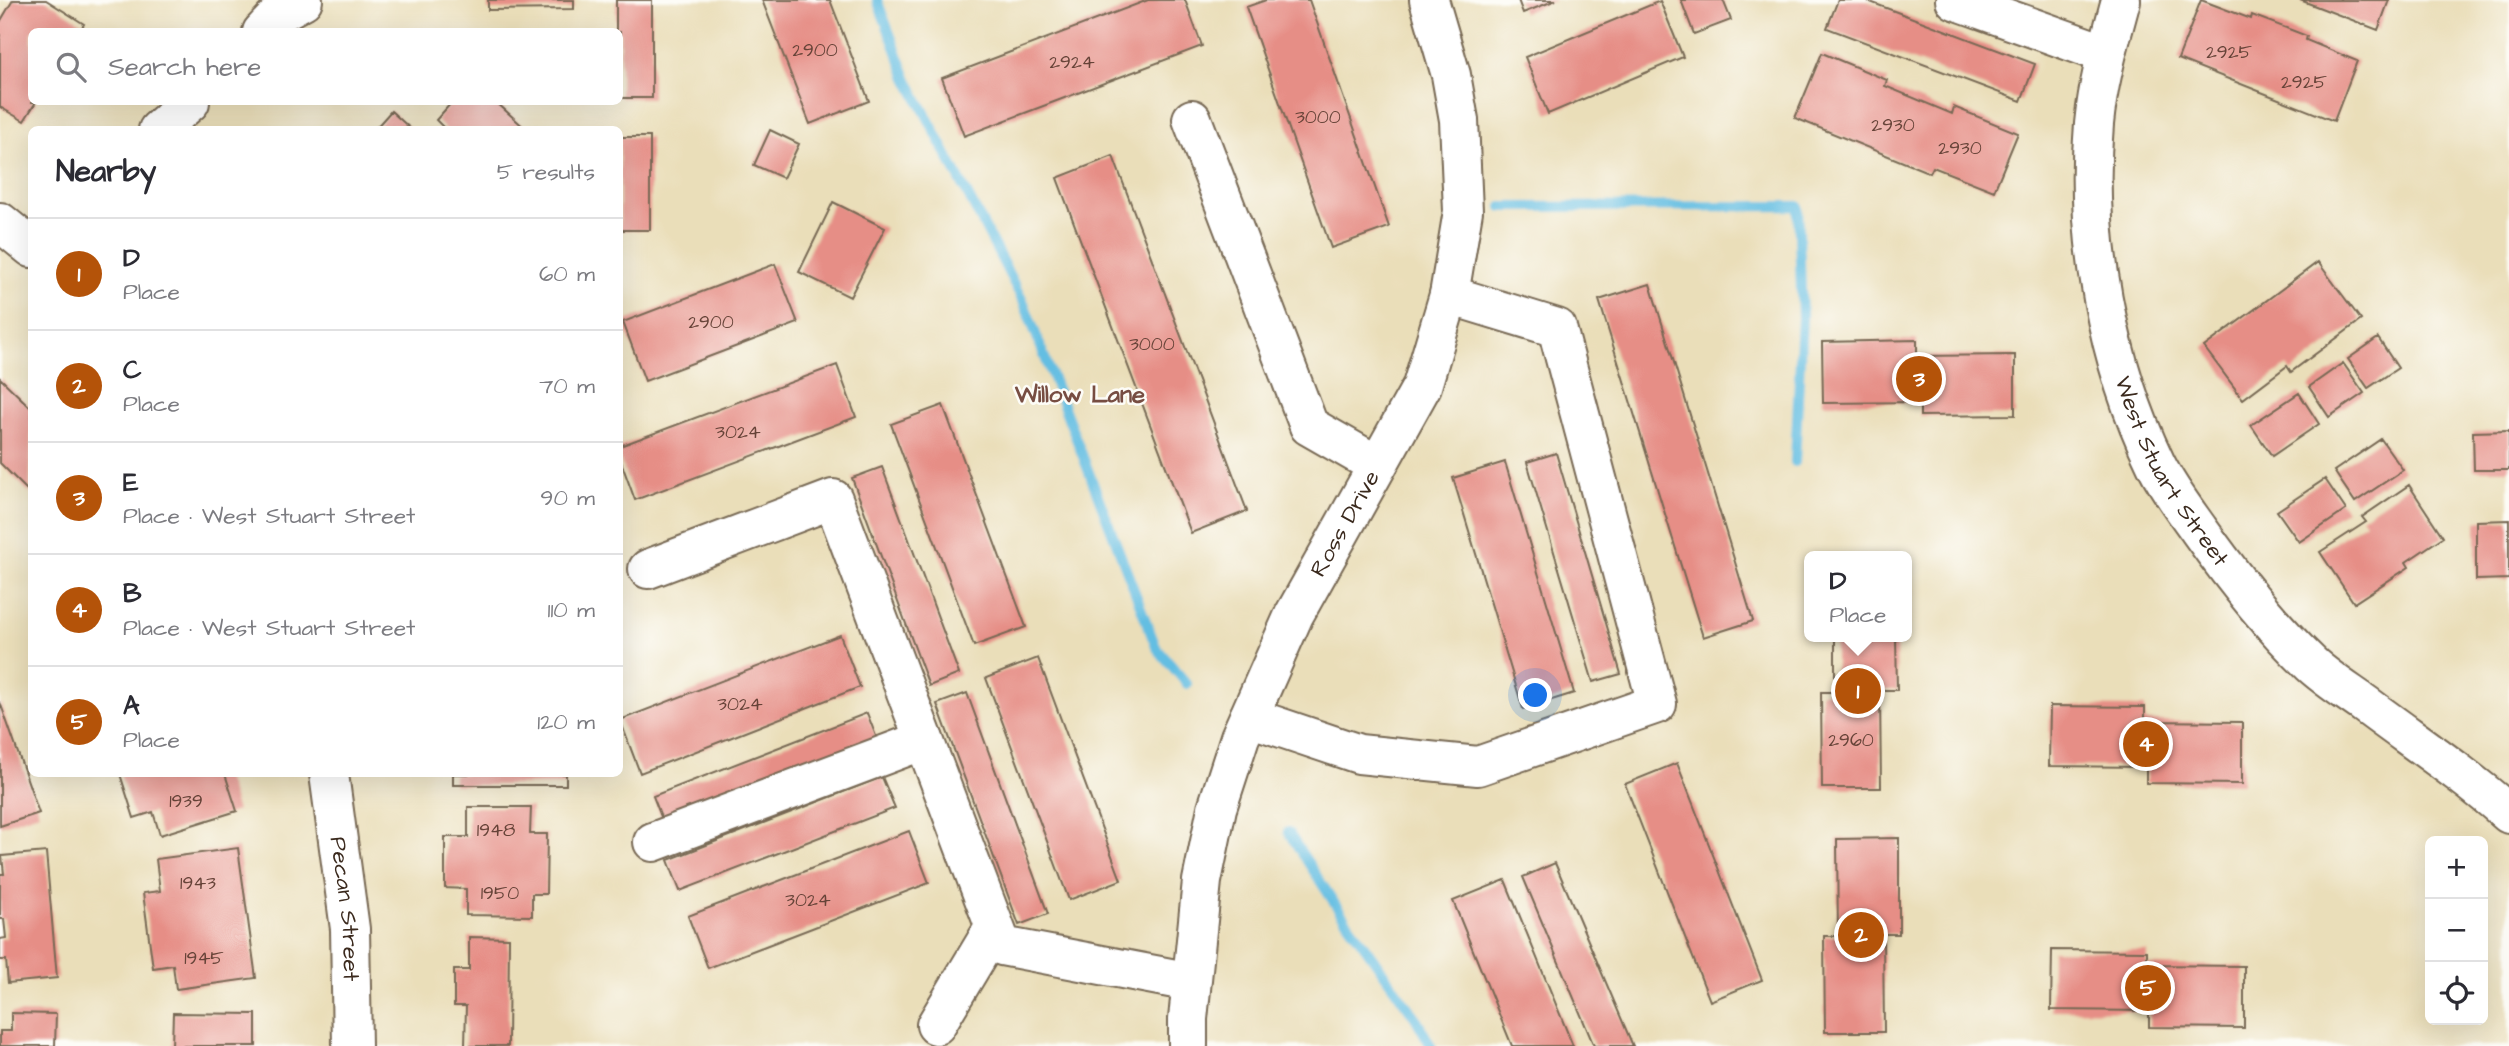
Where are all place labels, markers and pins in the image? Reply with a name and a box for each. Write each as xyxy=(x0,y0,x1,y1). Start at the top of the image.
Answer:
pin: 3 xyxy=(1896,353,1942,405)
pin: 1 xyxy=(1835,665,1881,717)
pin: 4 xyxy=(2123,718,2169,770)
pin: 2 xyxy=(1838,909,1884,961)
pin: 5 xyxy=(2125,962,2171,1014)

